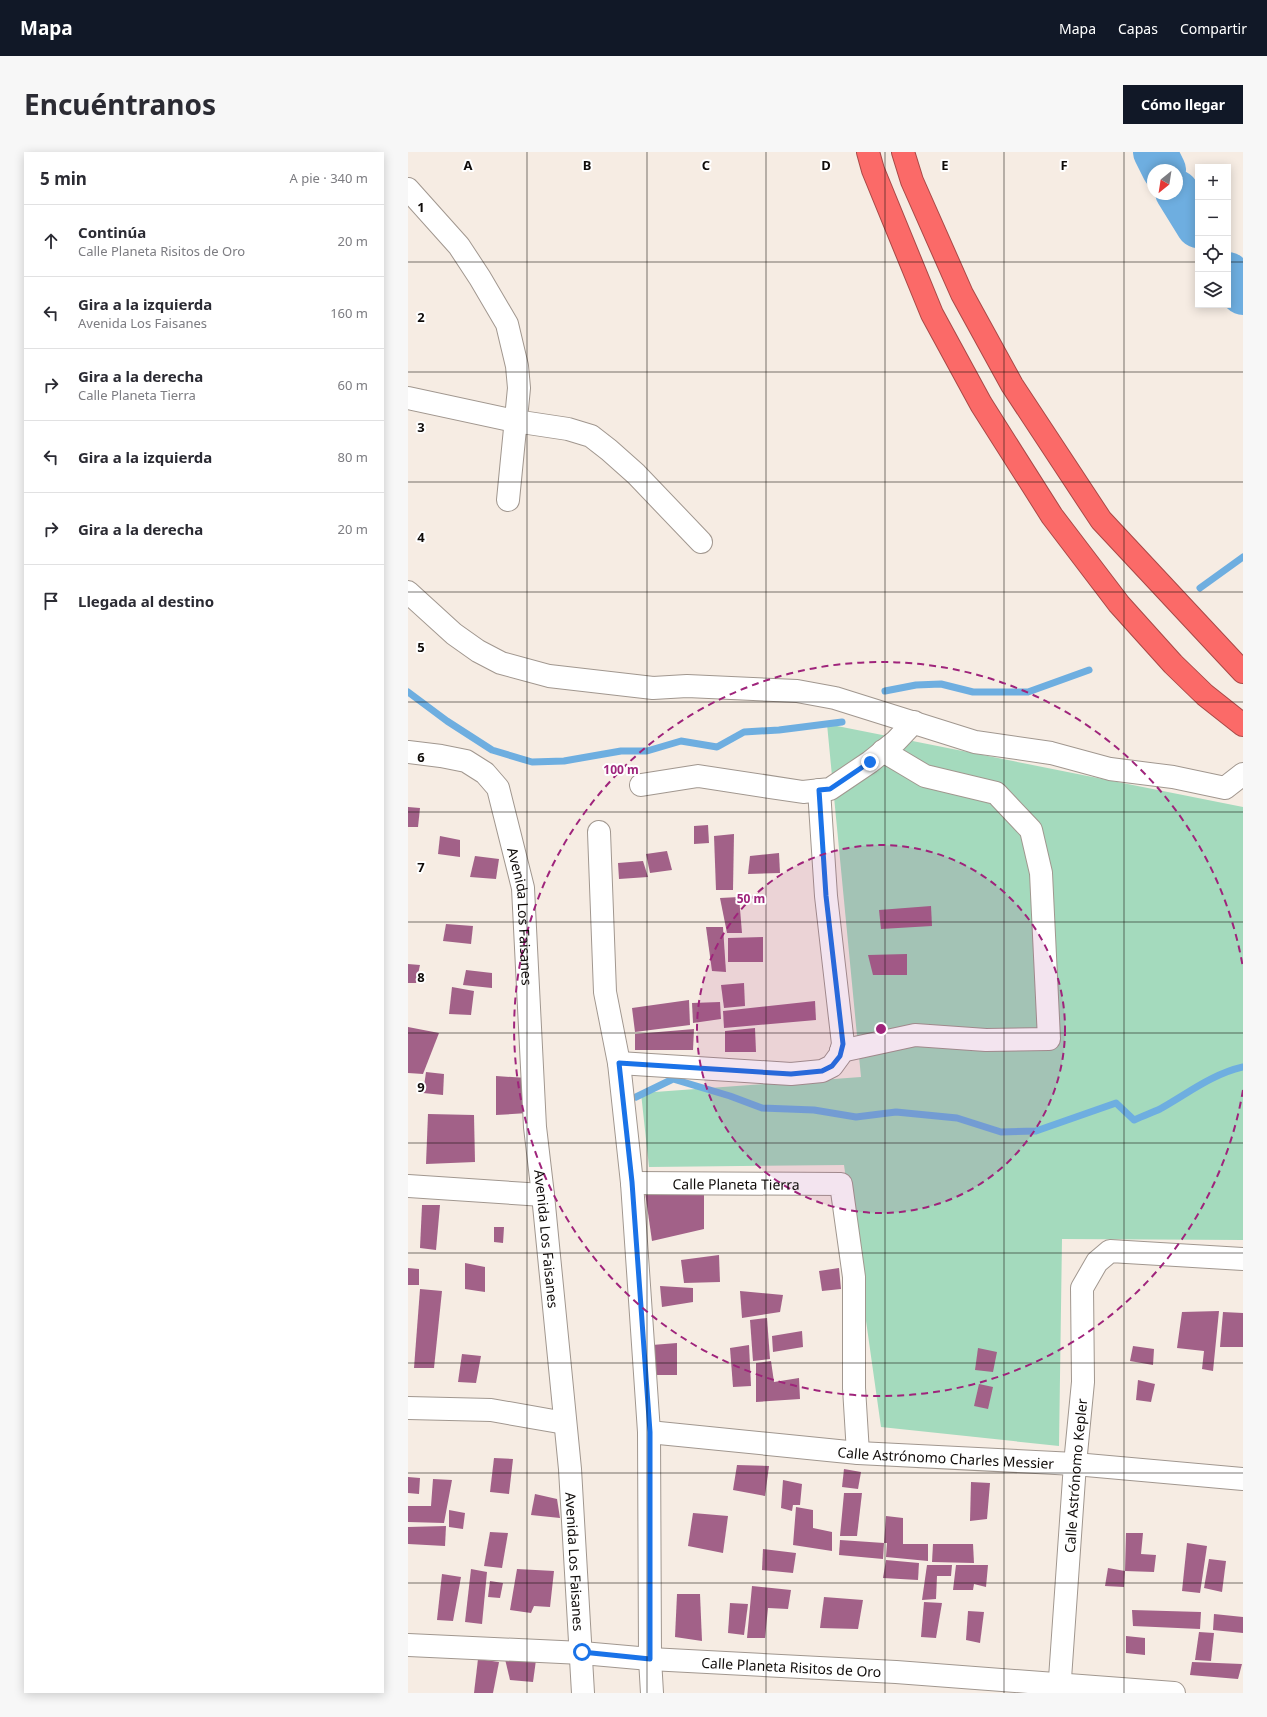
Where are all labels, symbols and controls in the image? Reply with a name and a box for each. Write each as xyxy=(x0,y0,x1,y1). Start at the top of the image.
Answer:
text: Mapa xyxy=(20,15,73,41)
text: Mapa xyxy=(1059,19,1096,38)
text: Capas xyxy=(1118,19,1158,38)
text: Compartir xyxy=(1180,19,1247,38)
text: Encuéntranos xyxy=(24,85,216,123)
button: Cómo llegar xyxy=(1123,85,1243,124)
text: A xyxy=(464,156,473,174)
text: B xyxy=(583,156,591,174)
text: C xyxy=(702,156,710,174)
text: D xyxy=(821,156,831,174)
text: E xyxy=(941,156,949,174)
text: F xyxy=(1060,156,1068,174)
north arrow xyxy=(1147,164,1183,200)
map controls xyxy=(1195,164,1231,308)
button: + xyxy=(1195,164,1231,200)
text: 5 min xyxy=(40,167,87,190)
text: A pie · 340 m xyxy=(290,169,368,187)
text: 1 xyxy=(417,198,425,216)
button: − xyxy=(1195,200,1231,236)
text: Continúa xyxy=(78,222,146,242)
icon: ahead xyxy=(40,230,62,252)
text: 20 m xyxy=(338,232,368,250)
button: locate xyxy=(1195,236,1231,272)
text: Calle Planeta Risitos de Oro xyxy=(78,242,245,260)
button: layers xyxy=(1195,272,1231,308)
text: Gira a la izquierda xyxy=(78,294,212,314)
icon: left xyxy=(40,302,62,324)
text: 160 m xyxy=(330,304,368,322)
text: 2 xyxy=(417,308,425,326)
text: Avenida Los Faisanes xyxy=(78,314,207,332)
text: Gira a la derecha xyxy=(78,366,203,386)
icon: right xyxy=(40,374,62,396)
text: 60 m xyxy=(338,376,368,394)
text: Calle Planeta Tierra xyxy=(78,386,196,404)
text: 3 xyxy=(417,418,425,436)
icon: left xyxy=(40,446,62,468)
text: Gira a la izquierda xyxy=(78,447,212,467)
text: 80 m xyxy=(338,448,368,466)
icon: right xyxy=(40,518,62,540)
text: Gira a la derecha xyxy=(78,519,203,539)
text: 20 m xyxy=(338,520,368,538)
text: 4 xyxy=(417,528,425,546)
icon: arrive xyxy=(40,590,62,612)
text: Llegada al destino xyxy=(78,591,214,611)
text: 5 xyxy=(417,638,425,656)
text: 6 xyxy=(417,748,425,766)
route end xyxy=(861,753,879,771)
text: 100 m xyxy=(603,761,639,778)
street label: Avenida Los Faisanes xyxy=(504,845,537,986)
text: 7 xyxy=(417,858,425,876)
text: 50 m xyxy=(737,890,765,907)
text: 8 xyxy=(417,968,425,986)
centre of rings xyxy=(874,1022,888,1036)
text: 9 xyxy=(417,1078,425,1096)
street label: Avenida Los Faisanes xyxy=(531,1169,564,1309)
street label: Calle Planeta Tierra xyxy=(672,1174,800,1193)
street label: Calle Astrónomo Kepler xyxy=(1059,1397,1091,1554)
street label: Calle Astrónomo Charles Messier xyxy=(837,1441,1055,1472)
street label: Avenida Los Faisanes xyxy=(562,1492,589,1632)
route start xyxy=(573,1643,591,1661)
street label: Calle Planeta Risitos de Oro xyxy=(701,1652,882,1681)

